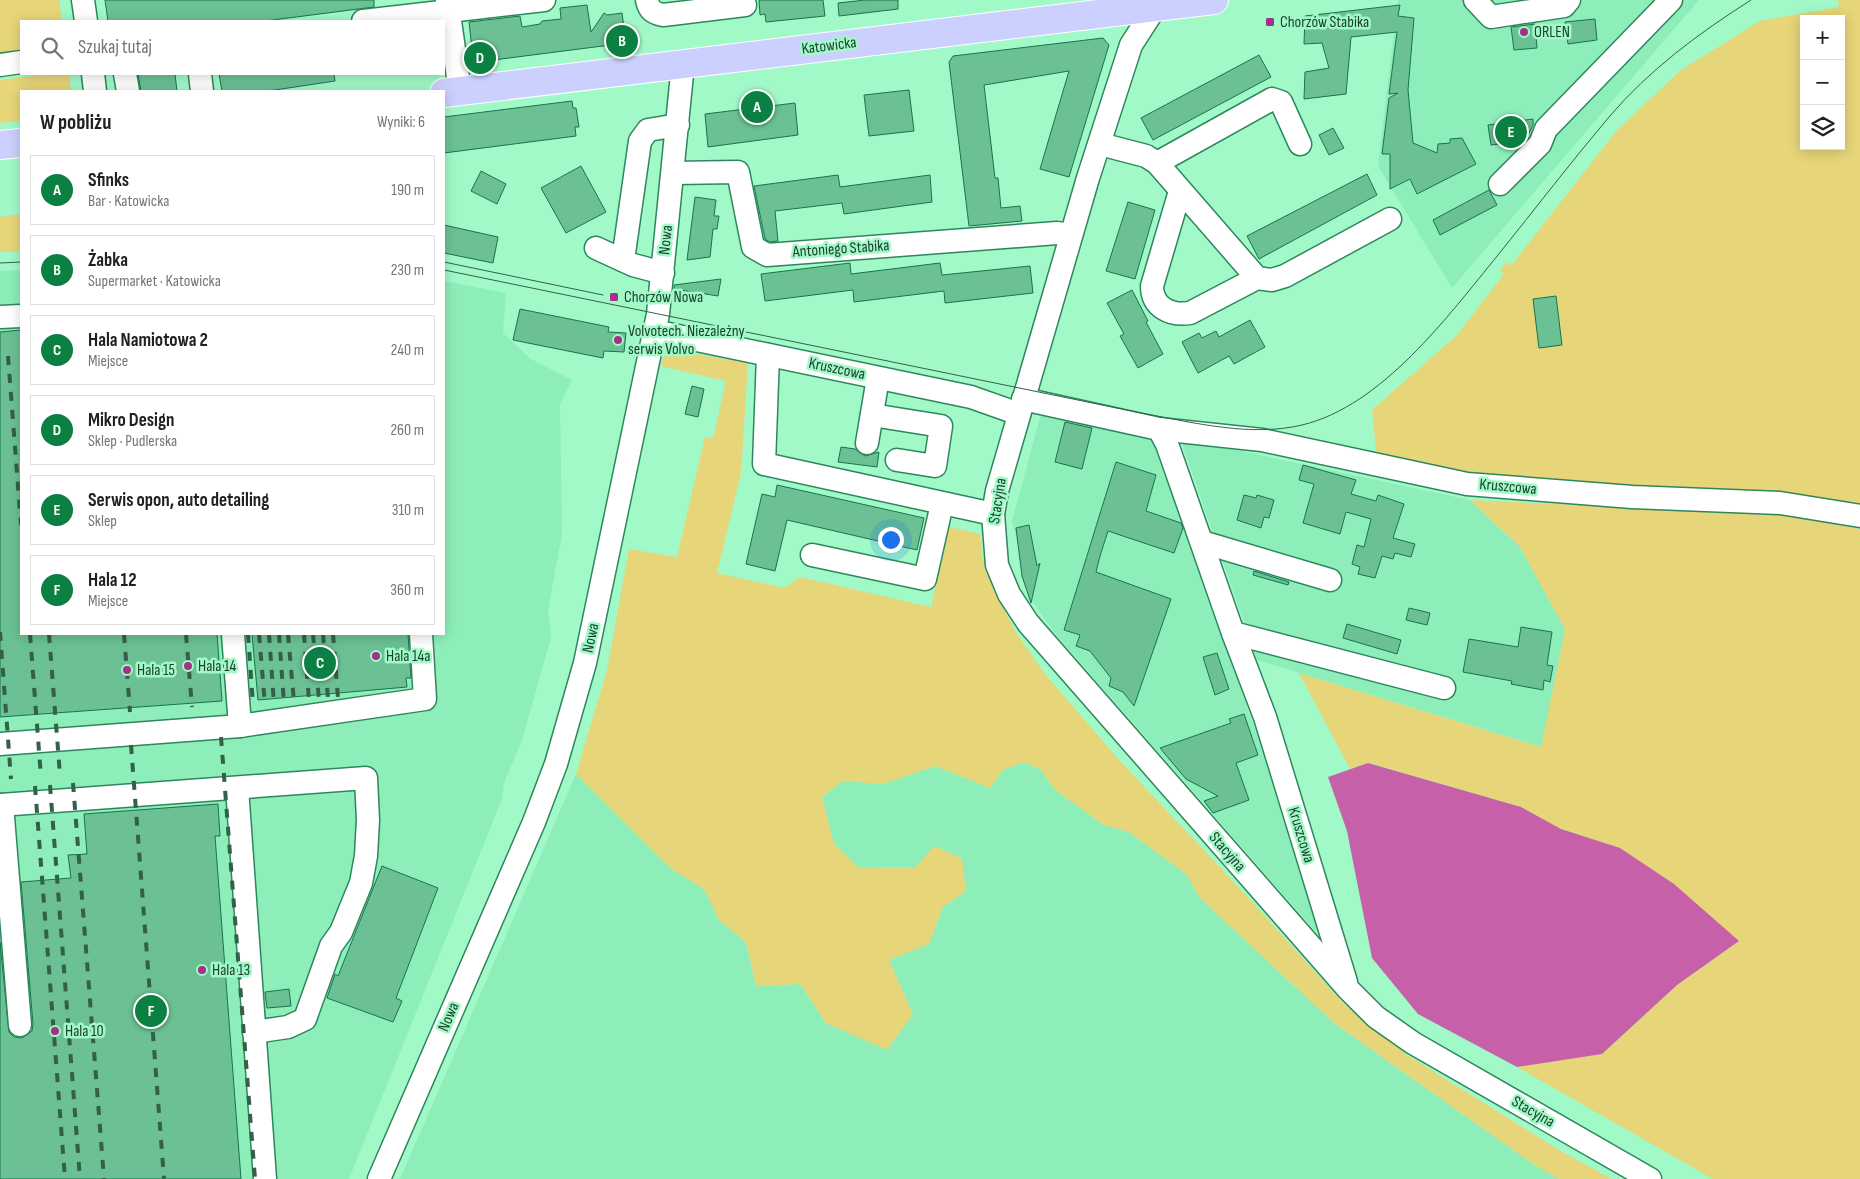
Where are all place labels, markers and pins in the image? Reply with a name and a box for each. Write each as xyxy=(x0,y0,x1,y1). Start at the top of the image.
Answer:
place label: Chorzów Stabika xyxy=(1280,13,1369,32)
marker: Chorzów Stabika xyxy=(1264,16,1276,28)
pin: B xyxy=(606,22,638,60)
place label: ORLEN xyxy=(1534,23,1570,42)
marker: ORLEN xyxy=(1518,26,1530,38)
pin: D xyxy=(464,39,496,77)
pin: A xyxy=(741,88,773,126)
pin: E xyxy=(1495,113,1527,151)
place label: Chorzów Nowa xyxy=(624,288,703,307)
marker: Chorzów Nowa xyxy=(608,291,620,303)
place label: Volvotech. Niezależny serwis Volvo xyxy=(628,322,745,359)
marker: Volvotech. Niezależny serwis Volvo xyxy=(612,334,624,346)
pin: C xyxy=(304,644,336,682)
place label: Hala 14a xyxy=(386,647,430,666)
marker: Hala 14a xyxy=(370,650,382,662)
place label: Hala 14 xyxy=(198,657,237,676)
marker: Hala 14 xyxy=(182,660,194,672)
place label: Hala 15 xyxy=(137,661,175,680)
marker: Hala 15 xyxy=(121,664,133,676)
place label: Hala 13 xyxy=(212,961,250,980)
marker: Hala 13 xyxy=(196,964,208,976)
pin: F xyxy=(135,992,167,1030)
place label: Hala 10 xyxy=(65,1022,104,1041)
marker: Hala 10 xyxy=(49,1025,61,1037)

